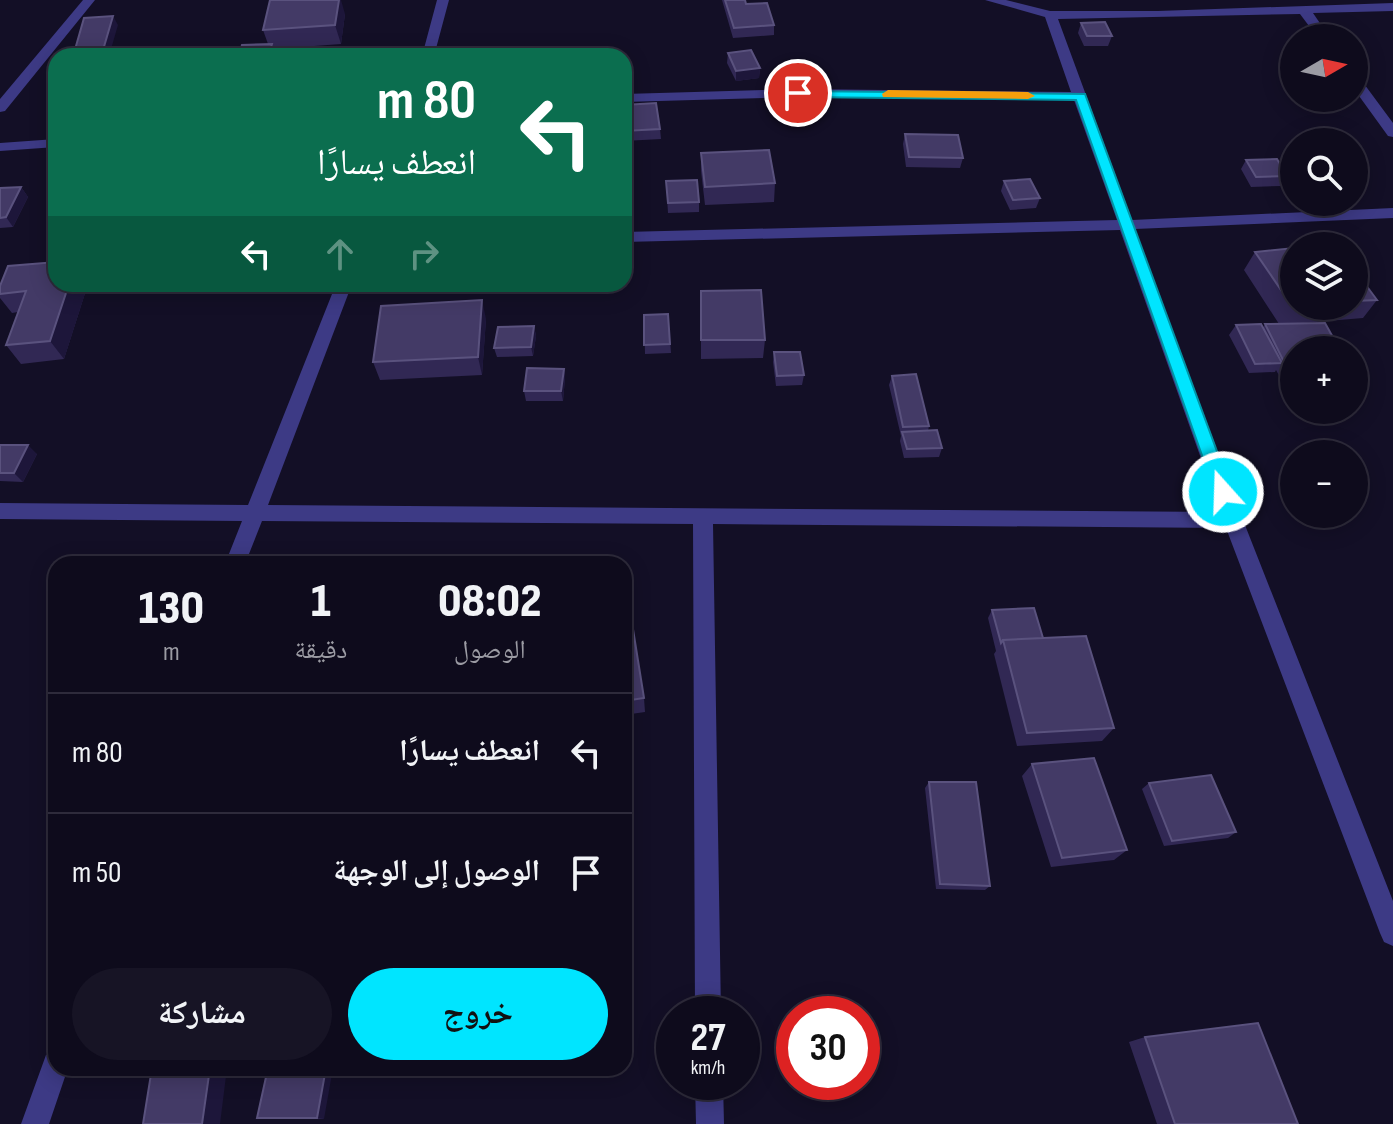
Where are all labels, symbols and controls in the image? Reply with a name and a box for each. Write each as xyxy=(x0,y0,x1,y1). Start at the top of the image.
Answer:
north arrow xyxy=(1280,24,1368,112)
map controls xyxy=(1280,24,1368,528)
pin xyxy=(764,59,832,127)
text: 80 m xyxy=(377,68,476,135)
icon: arrive xyxy=(776,71,820,115)
icon: left xyxy=(504,80,608,184)
button: search xyxy=(1280,128,1368,216)
text: انعطف يسارًا xyxy=(317,142,476,185)
icon: left xyxy=(234,232,278,276)
icon: ahead xyxy=(318,232,362,276)
icon: right xyxy=(402,232,446,276)
button: layers xyxy=(1280,232,1368,320)
button: + xyxy=(1280,336,1368,424)
button: − xyxy=(1280,440,1368,528)
position arrow xyxy=(1181,450,1265,534)
text: 1 xyxy=(311,573,331,630)
text: 08:02 xyxy=(438,573,541,630)
text: 130 xyxy=(139,580,204,637)
text: دقيقة xyxy=(294,635,347,666)
text: الوصول xyxy=(454,635,526,666)
text: m xyxy=(163,637,180,668)
icon: left xyxy=(564,731,608,775)
text: انعطف يسارًا xyxy=(399,733,540,769)
text: 80 m xyxy=(72,735,123,771)
icon: arrive xyxy=(564,851,608,895)
text: الوصول إلى الوجهة xyxy=(333,853,540,889)
text: 50 m xyxy=(72,855,121,891)
button: مشاركة xyxy=(72,968,332,1060)
button: خروج xyxy=(348,968,608,1060)
speed limit sign: 30 xyxy=(776,996,880,1100)
text: 27 xyxy=(691,1014,725,1062)
text: km/h xyxy=(691,1056,725,1080)

